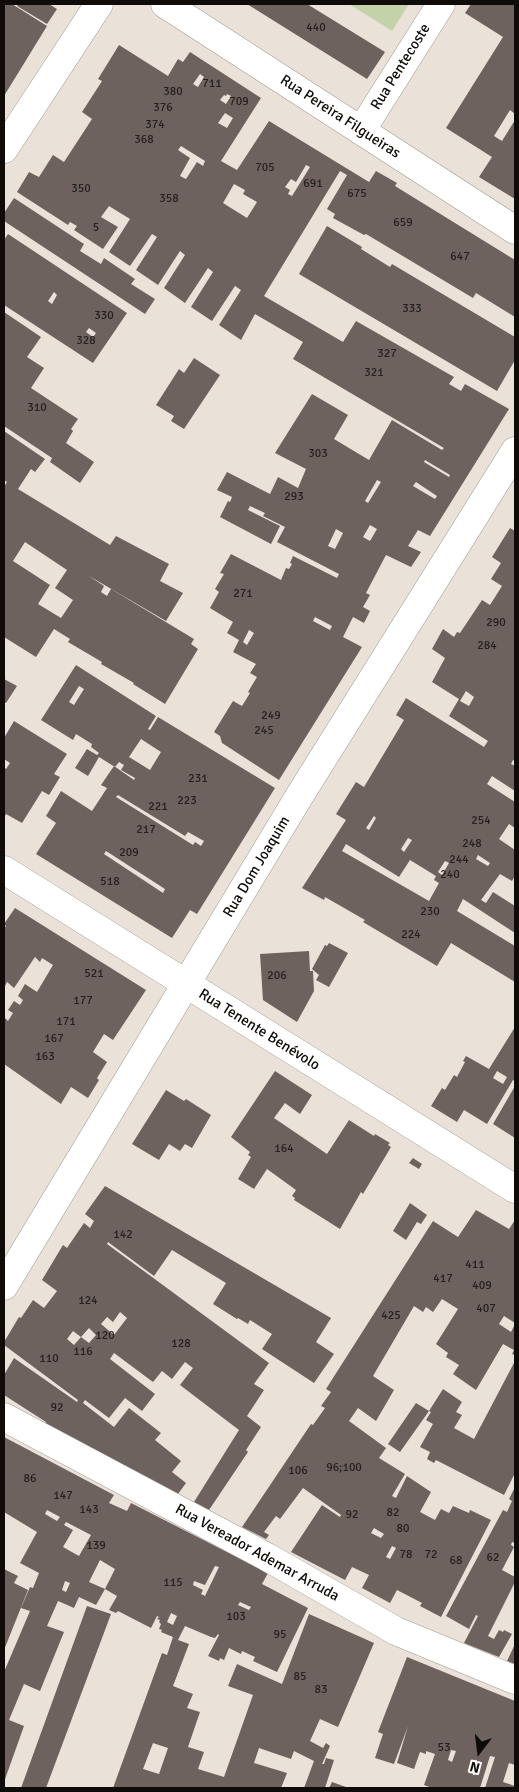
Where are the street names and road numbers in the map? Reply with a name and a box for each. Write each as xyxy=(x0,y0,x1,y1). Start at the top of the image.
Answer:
street label: Rua Pentecoste xyxy=(367,21,435,113)
street label: Rua Pereira Filgueiras xyxy=(276,71,404,163)
street label: Rua Dom Joaquim xyxy=(220,813,294,921)
street label: Rua Tenente Benévolo xyxy=(195,985,323,1075)
street label: Rua Vereador Ademar Arruda xyxy=(172,1500,342,1606)

